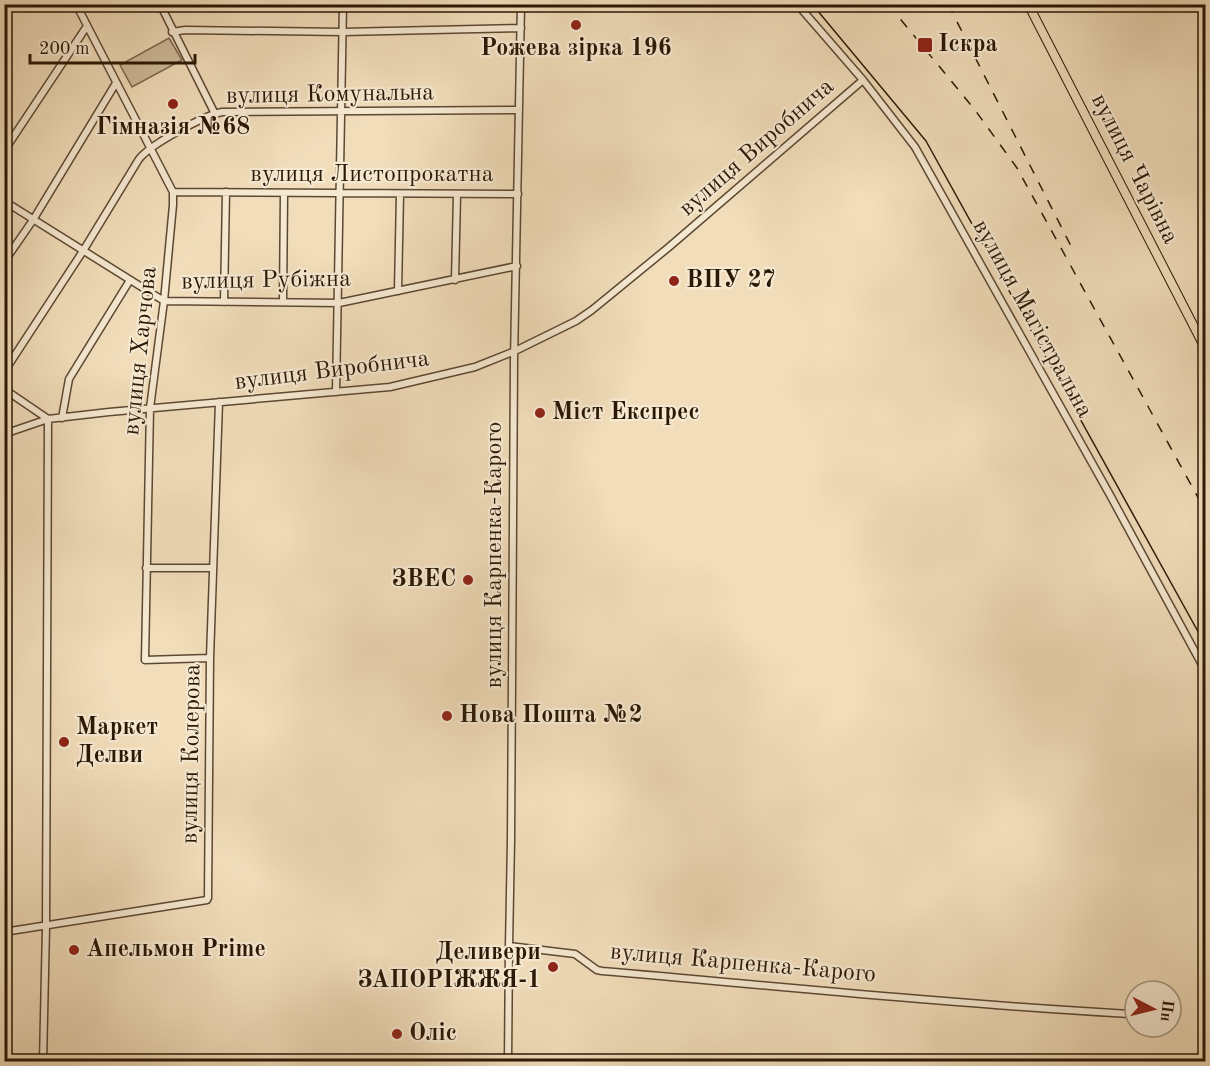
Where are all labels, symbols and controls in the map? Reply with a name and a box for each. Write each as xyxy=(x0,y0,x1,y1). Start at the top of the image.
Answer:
marker: Рожева зірка 196 xyxy=(569,18,583,32)
scale bar xyxy=(30,27,195,65)
place label: Іскра xyxy=(938,33,998,57)
marker: Іскра xyxy=(916,36,934,54)
place label: Рожева зірка 196 xyxy=(480,37,672,61)
text: 200 m xyxy=(39,40,90,58)
street label: вулиця Виробнича xyxy=(675,75,839,221)
street label: вулиця Комунальна xyxy=(226,81,434,109)
street label: вулиця Чарівна xyxy=(1086,90,1182,248)
marker: Гімназія №68 xyxy=(166,97,180,111)
place label: Гімназія №68 xyxy=(96,116,250,140)
street label: вулиця Листопрокатна xyxy=(250,163,494,187)
street label: вулиця Магістральна xyxy=(968,216,1096,422)
street label: вулиця Харчова xyxy=(120,265,162,437)
street label: вулиця Рубіжна xyxy=(181,268,351,294)
place label: ВПУ 27 xyxy=(686,269,776,293)
marker: ВПУ 27 xyxy=(667,274,681,288)
street label: вулиця Виробнича xyxy=(233,347,431,395)
place label: Мiст Експрес xyxy=(552,401,700,425)
marker: Мiст Експрес xyxy=(533,406,547,420)
street label: вулиця Карпенка-Карого xyxy=(483,422,507,688)
place label: ЗВЕС xyxy=(391,568,456,592)
marker: ЗВЕС xyxy=(461,573,475,587)
street label: вулиця Колерова xyxy=(178,663,206,844)
place label: Нова Пошта №2 xyxy=(459,704,643,728)
marker: Нова Пошта №2 xyxy=(440,709,454,723)
place label: Маркет Делви xyxy=(76,716,158,768)
marker: Маркет Делви xyxy=(57,735,71,749)
place label: Апельмон Prime xyxy=(86,938,266,962)
street label: вулиця Карпенка-Карого xyxy=(609,940,877,988)
place label: Деливери ЗАПОРІЖЖЯ-1 xyxy=(357,941,541,993)
marker: Апельмон Prime xyxy=(67,943,81,957)
marker: Деливери ЗАПОРІЖЖЯ-1 xyxy=(546,960,560,974)
north arrow xyxy=(1123,979,1183,1039)
text: Пн xyxy=(1157,999,1175,1023)
place label: Оліс xyxy=(409,1022,457,1046)
marker: Оліс xyxy=(390,1027,404,1041)

